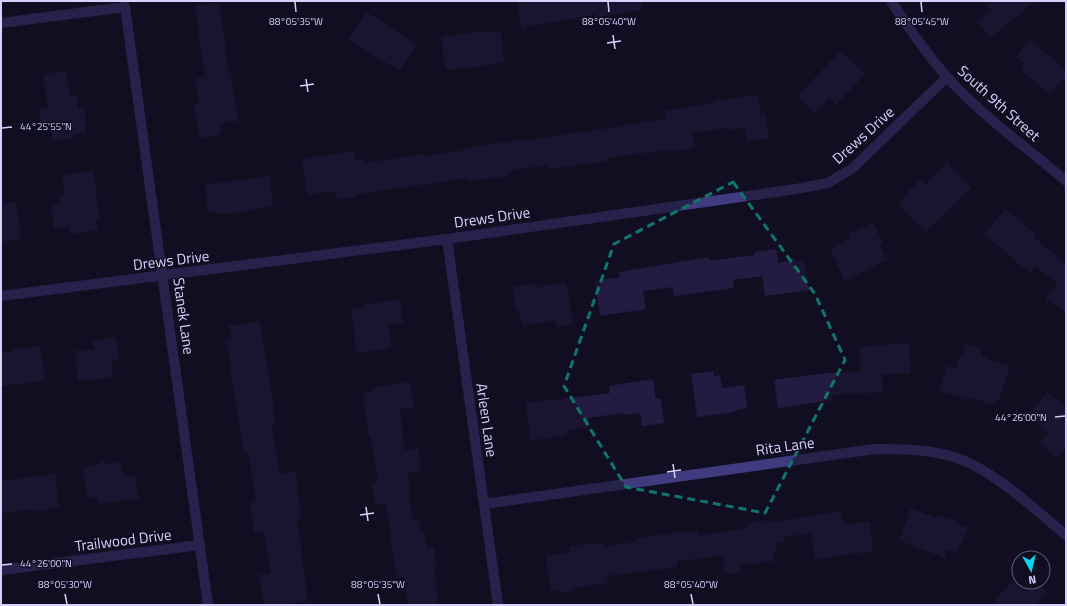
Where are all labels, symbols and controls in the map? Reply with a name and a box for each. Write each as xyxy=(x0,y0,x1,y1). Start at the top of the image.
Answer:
text: 88°05'35"W xyxy=(269,14,323,29)
text: 88°05'40"W xyxy=(582,14,636,29)
text: 88°05'45"W xyxy=(895,14,949,29)
street label: South 9th Street xyxy=(953,60,1046,147)
street label: Drews Drive xyxy=(827,101,899,169)
text: 44°25'55"N xyxy=(20,119,72,134)
street label: Drews Drive xyxy=(452,200,532,234)
street label: Drews Drive xyxy=(132,244,210,276)
street label: Stanek Lane xyxy=(167,276,201,356)
street label: Arleen Lane xyxy=(470,382,504,458)
text: 44°26'00"N xyxy=(995,410,1047,425)
street label: Rita Lane xyxy=(754,431,816,461)
street label: Trailwood Drive xyxy=(73,523,173,557)
north arrow xyxy=(1011,550,1051,590)
text: 44°26'00"N xyxy=(20,556,72,571)
text: N xyxy=(1028,571,1037,588)
text: 88°05'30"W xyxy=(38,577,92,592)
text: 88°05'35"W xyxy=(351,577,405,592)
text: 88°05'40"W xyxy=(664,577,718,592)

